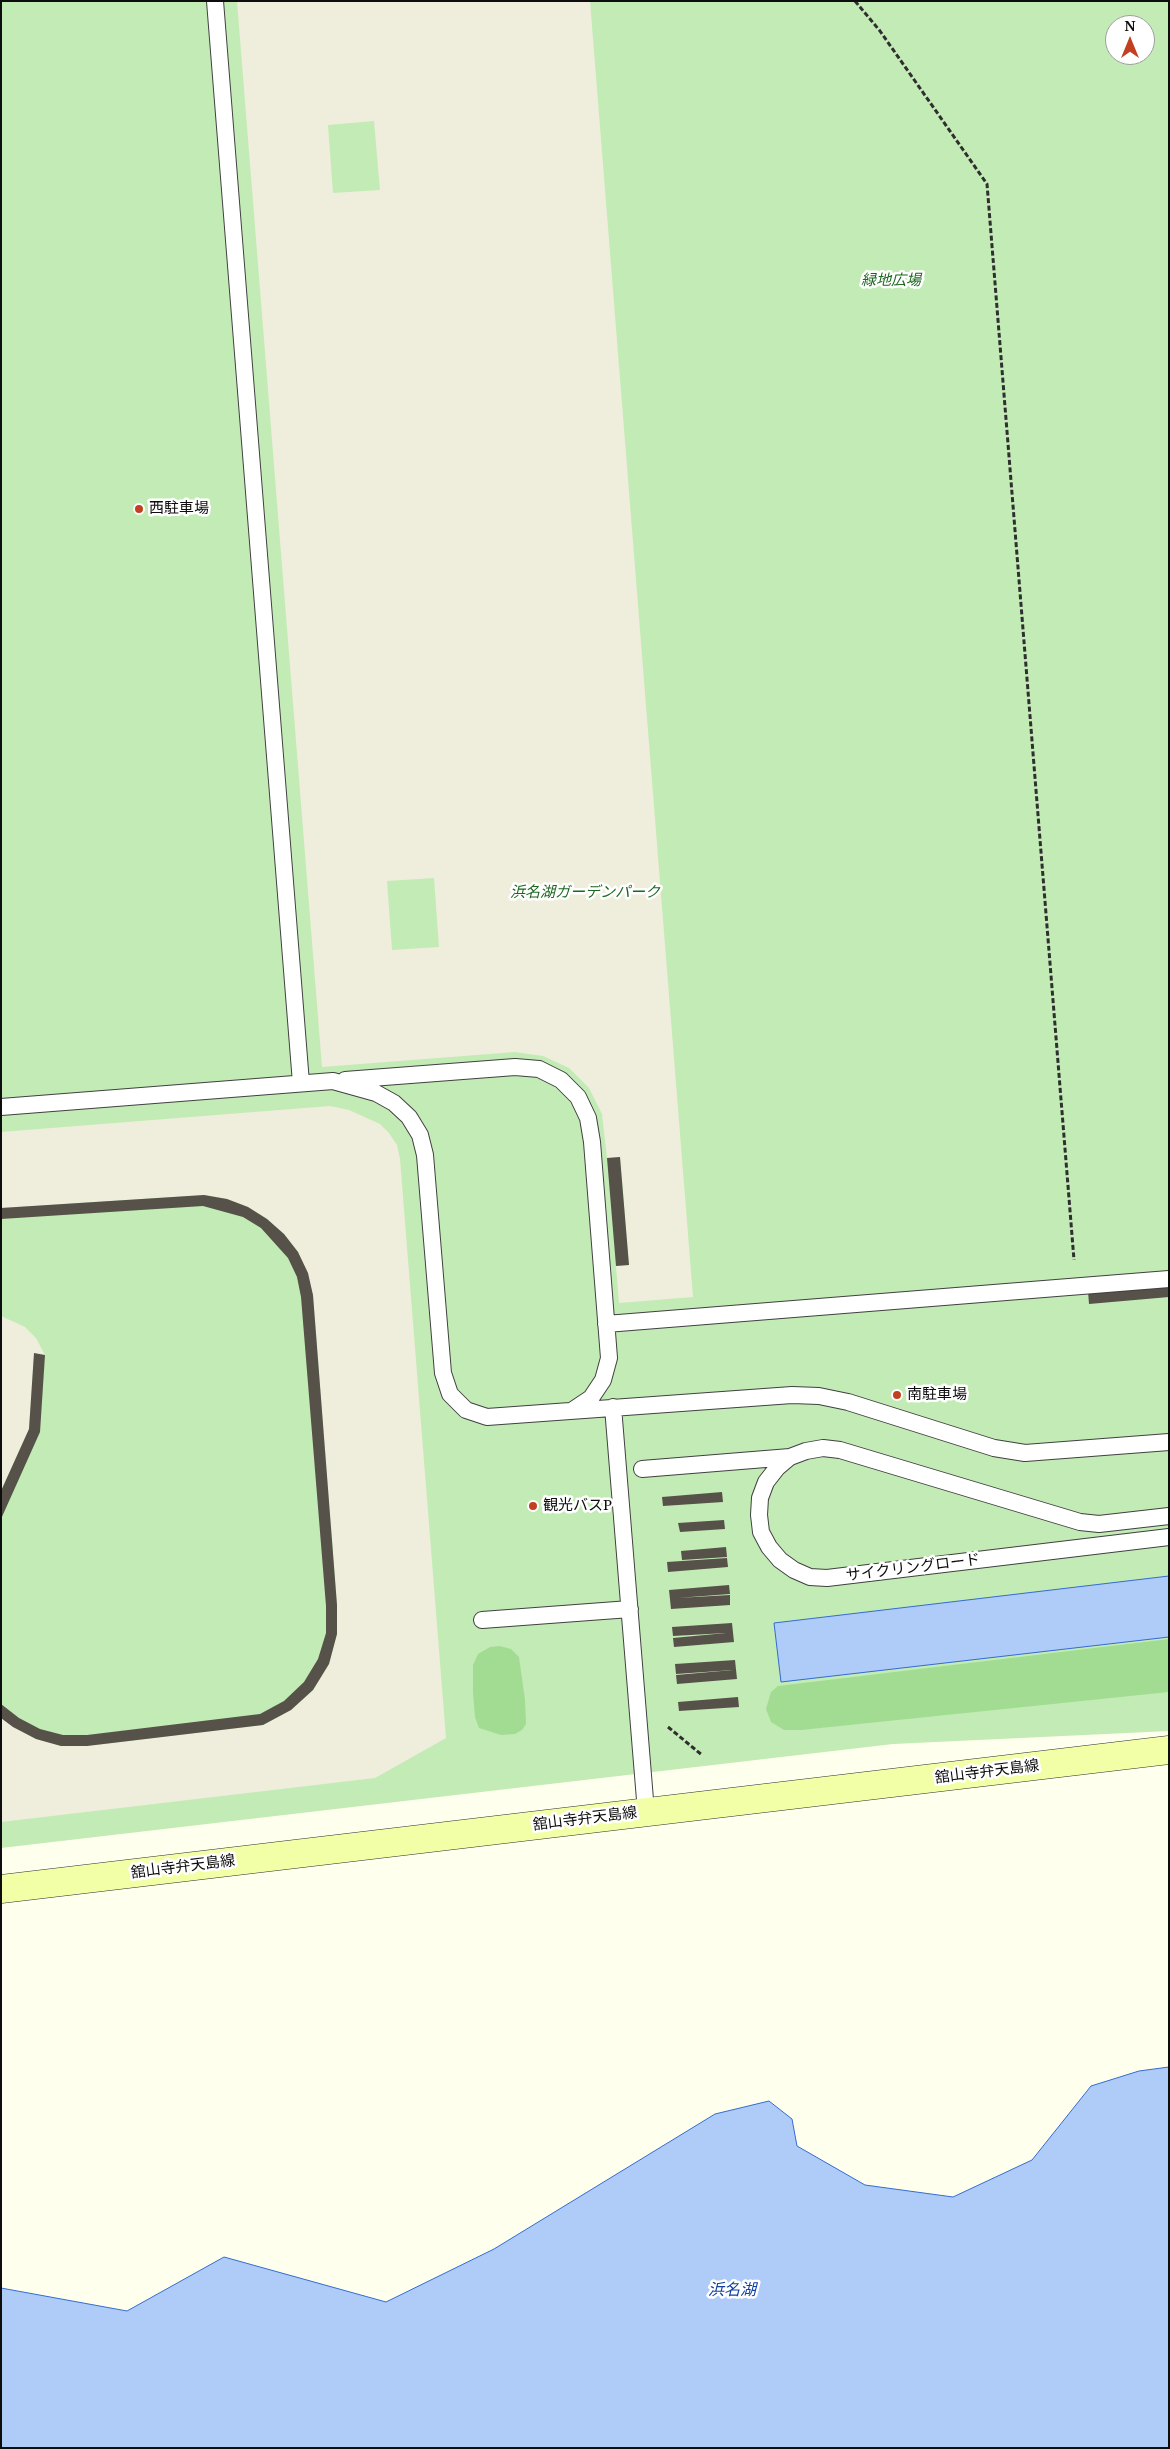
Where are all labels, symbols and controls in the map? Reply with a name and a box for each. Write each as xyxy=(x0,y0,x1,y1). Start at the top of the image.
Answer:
north arrow xyxy=(1105,15,1155,65)
text: N xyxy=(1124,16,1136,35)
park label: 緑地広場 xyxy=(861,272,921,290)
place label: 西駐車場 xyxy=(149,500,209,518)
marker: 西駐車場 xyxy=(133,503,145,515)
park label: 浜名湖ガーデンパーク xyxy=(510,884,660,902)
place label: 南駐車場 xyxy=(907,1386,967,1404)
marker: 南駐車場 xyxy=(891,1389,903,1401)
place label: 観光バスP xyxy=(543,1497,612,1515)
marker: 観光バスP xyxy=(527,1500,539,1512)
street label: サイクリングロード xyxy=(845,1551,981,1585)
street label: 舘山寺弁天島線 xyxy=(934,1757,1040,1787)
street label: 舘山寺弁天島線 xyxy=(532,1804,638,1834)
street label: 舘山寺弁天島線 xyxy=(130,1852,236,1882)
water label: 浜名湖 xyxy=(708,2280,756,2300)

